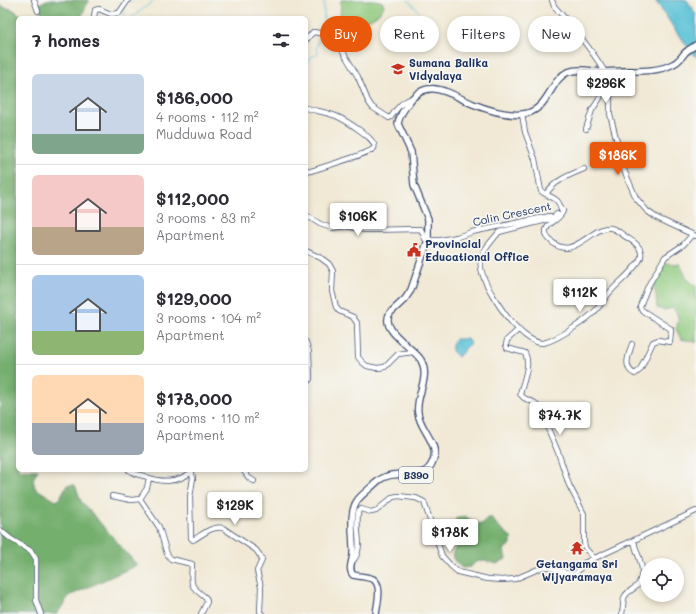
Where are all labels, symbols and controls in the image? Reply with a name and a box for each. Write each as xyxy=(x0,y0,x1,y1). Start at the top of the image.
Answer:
chip: Buy xyxy=(320,16,372,52)
chip: Rent xyxy=(380,16,439,52)
chip: Filters xyxy=(447,16,520,52)
chip: New xyxy=(528,16,585,52)
text: 7 homes xyxy=(32,29,100,51)
icon: filters xyxy=(270,29,292,51)
place label: Sumana Balika Vidyalaya xyxy=(409,55,488,83)
school or university icon: Sumana Balika Vidyalaya xyxy=(390,61,406,77)
pin: $296K xyxy=(578,70,634,104)
text: $296K xyxy=(586,74,626,91)
text: $186,000 xyxy=(156,86,233,108)
icon: home xyxy=(64,90,112,138)
text: 4 rooms · 112 m² xyxy=(156,108,259,125)
text: Mudduwa Road xyxy=(156,125,252,142)
pin: $186K xyxy=(590,142,646,176)
text: $186K xyxy=(599,146,637,163)
text: $112,000 xyxy=(156,187,229,209)
icon: home xyxy=(64,191,112,239)
street label: Colin Crescent xyxy=(471,198,553,229)
pin: $106K xyxy=(330,203,386,237)
text: $106K xyxy=(339,207,377,224)
text: 3 rooms · 83 m² xyxy=(156,209,255,226)
text: Apartment xyxy=(156,226,225,243)
place label: Provincial Educational Office xyxy=(425,236,530,264)
public building icon: Provincial Educational Office xyxy=(406,242,422,258)
pin: $112K xyxy=(552,279,608,313)
text: $112K xyxy=(562,283,598,300)
text: $129,000 xyxy=(156,287,232,309)
icon: home xyxy=(64,291,112,339)
text: 3 rooms · 104 m² xyxy=(156,309,261,326)
text: Apartment xyxy=(156,326,225,343)
text: $178,000 xyxy=(156,387,232,409)
icon: home xyxy=(64,391,112,439)
pin: $74.7K xyxy=(527,402,593,436)
text: $74.7K xyxy=(538,406,582,423)
text: 3 rooms · 110 m² xyxy=(156,409,259,426)
text: Apartment xyxy=(156,426,225,443)
road number: B390 xyxy=(399,467,433,483)
pin: $129K xyxy=(207,492,263,526)
text: $129K xyxy=(216,496,254,513)
pin: $178K xyxy=(422,519,478,553)
text: $178K xyxy=(431,523,469,540)
temple icon: Getangama Sri Wijyaramaya xyxy=(569,540,585,556)
place label: Getangama Sri Wijyaramaya xyxy=(536,556,618,584)
map controls xyxy=(640,558,684,602)
button: locate xyxy=(640,558,684,602)

